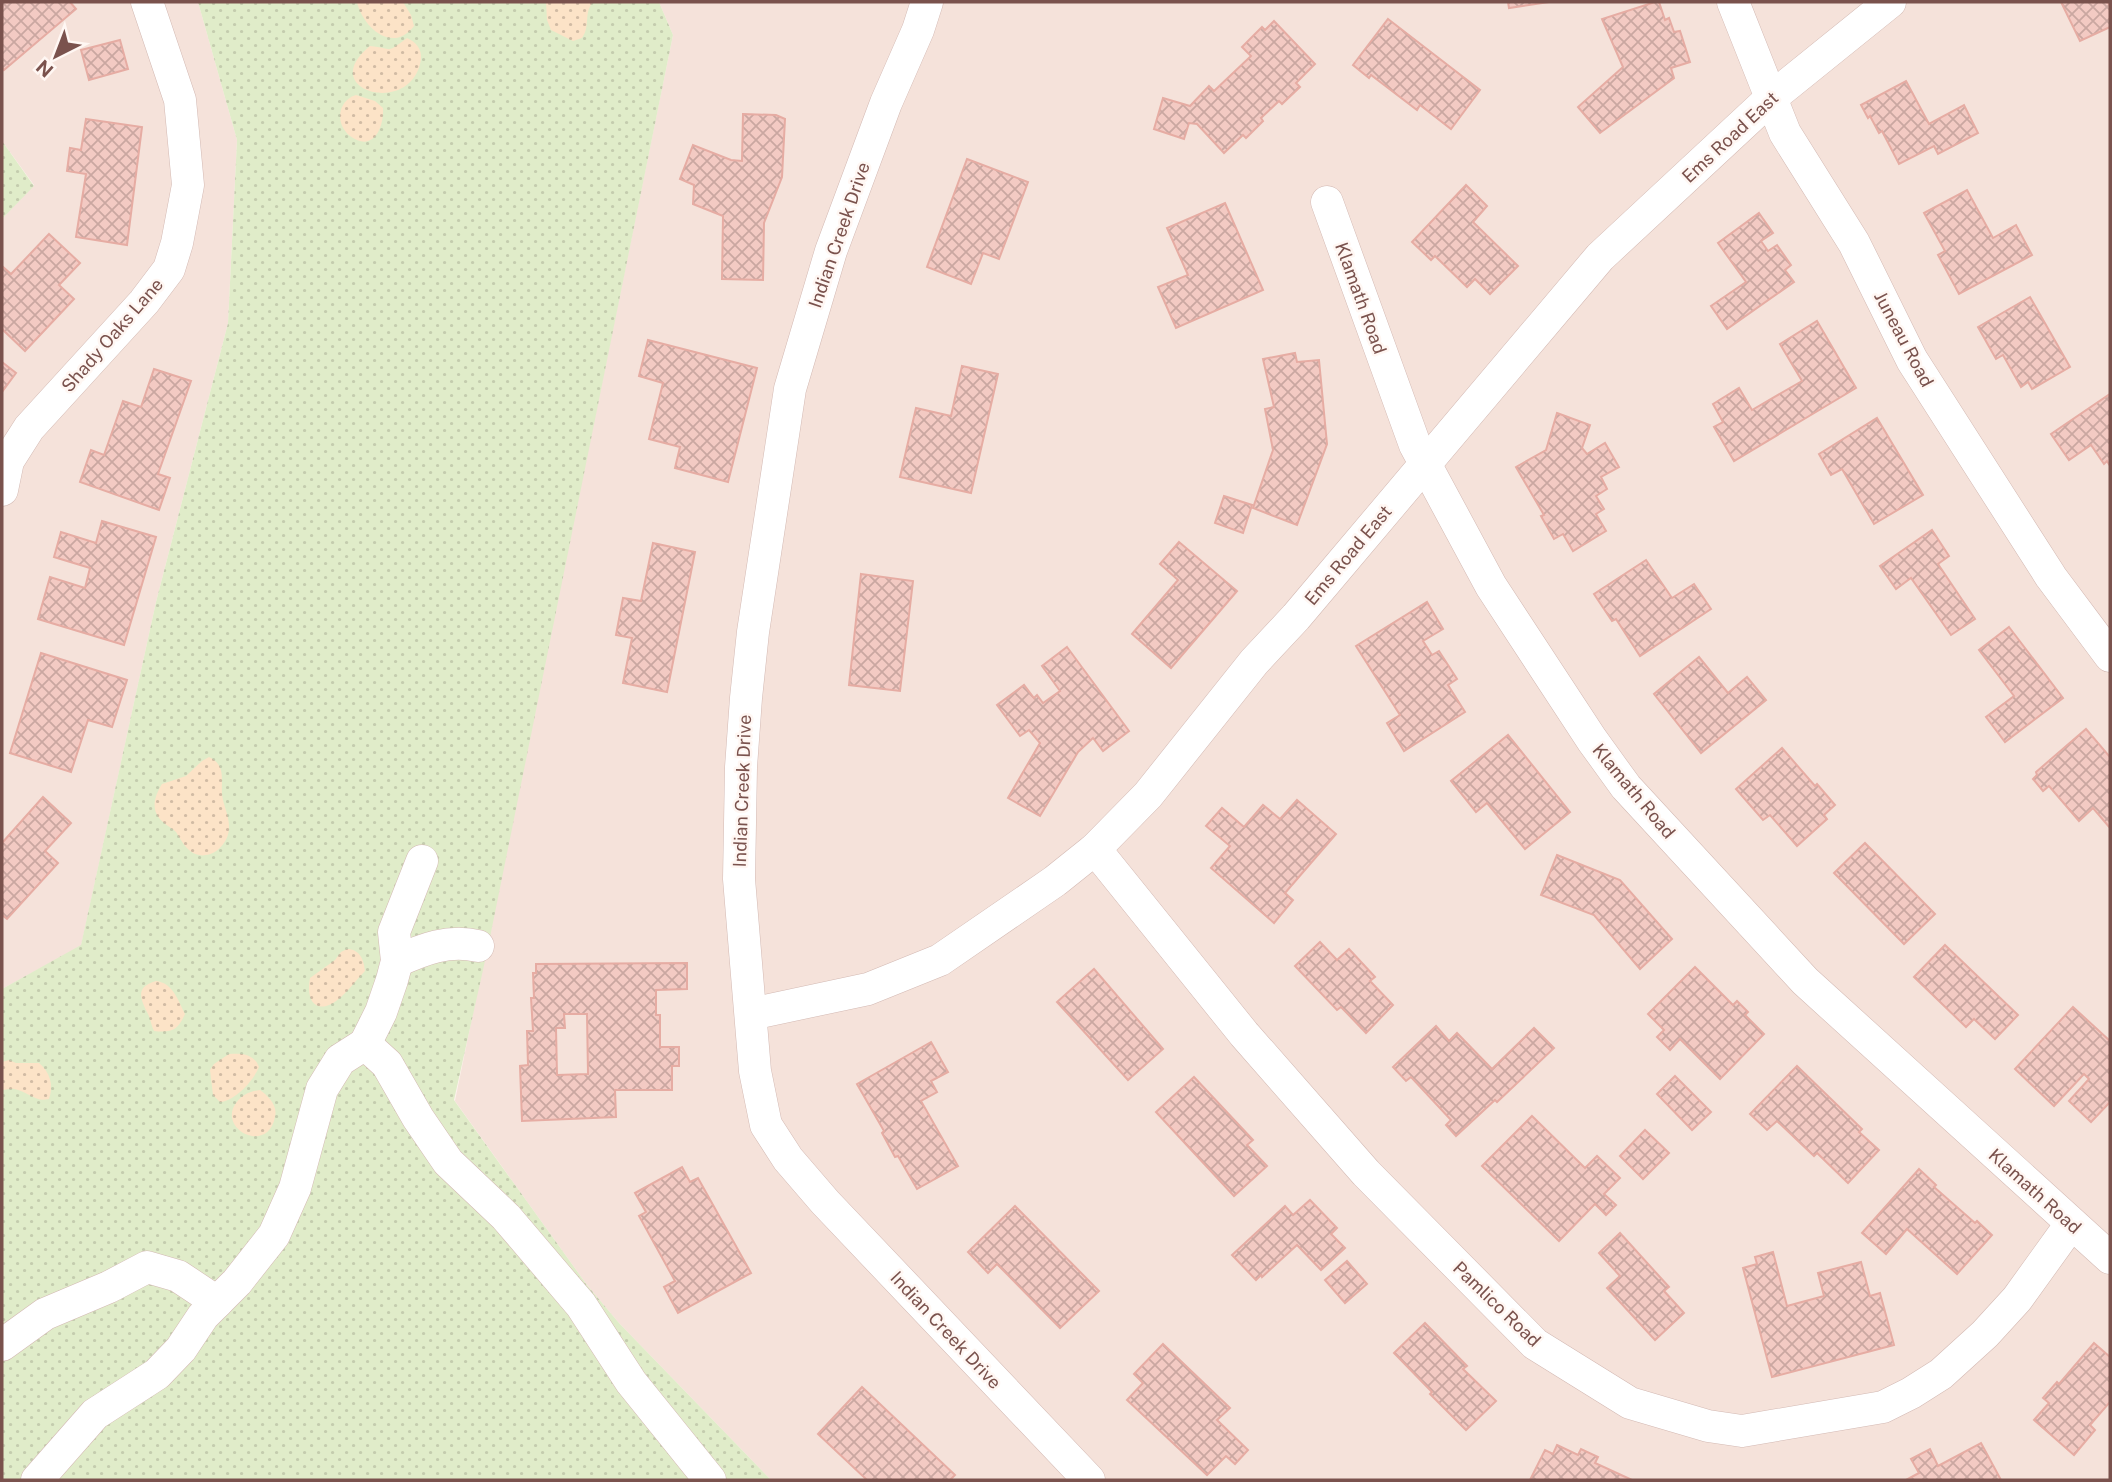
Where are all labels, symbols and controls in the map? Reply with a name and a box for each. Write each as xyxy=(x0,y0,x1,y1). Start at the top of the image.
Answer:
north arrow xyxy=(21,21,91,91)
text: N xyxy=(32,55,58,82)
street label: Ems Road East xyxy=(1678,87,1782,187)
street label: Indian Creek Drive xyxy=(804,159,874,311)
street label: Klamath Road xyxy=(1331,239,1391,357)
street label: Shady Oaks Lane xyxy=(57,274,167,396)
street label: Juneau Road xyxy=(1870,288,1938,390)
street label: Ems Road East xyxy=(1300,501,1396,609)
street label: Indian Creek Drive xyxy=(729,714,755,868)
street label: Klamath Road xyxy=(1588,739,1680,843)
street label: Klamath Road xyxy=(1984,1144,2086,1238)
street label: Pamlico Road xyxy=(1449,1257,1545,1351)
street label: Indian Creek Drive xyxy=(886,1267,1006,1393)

